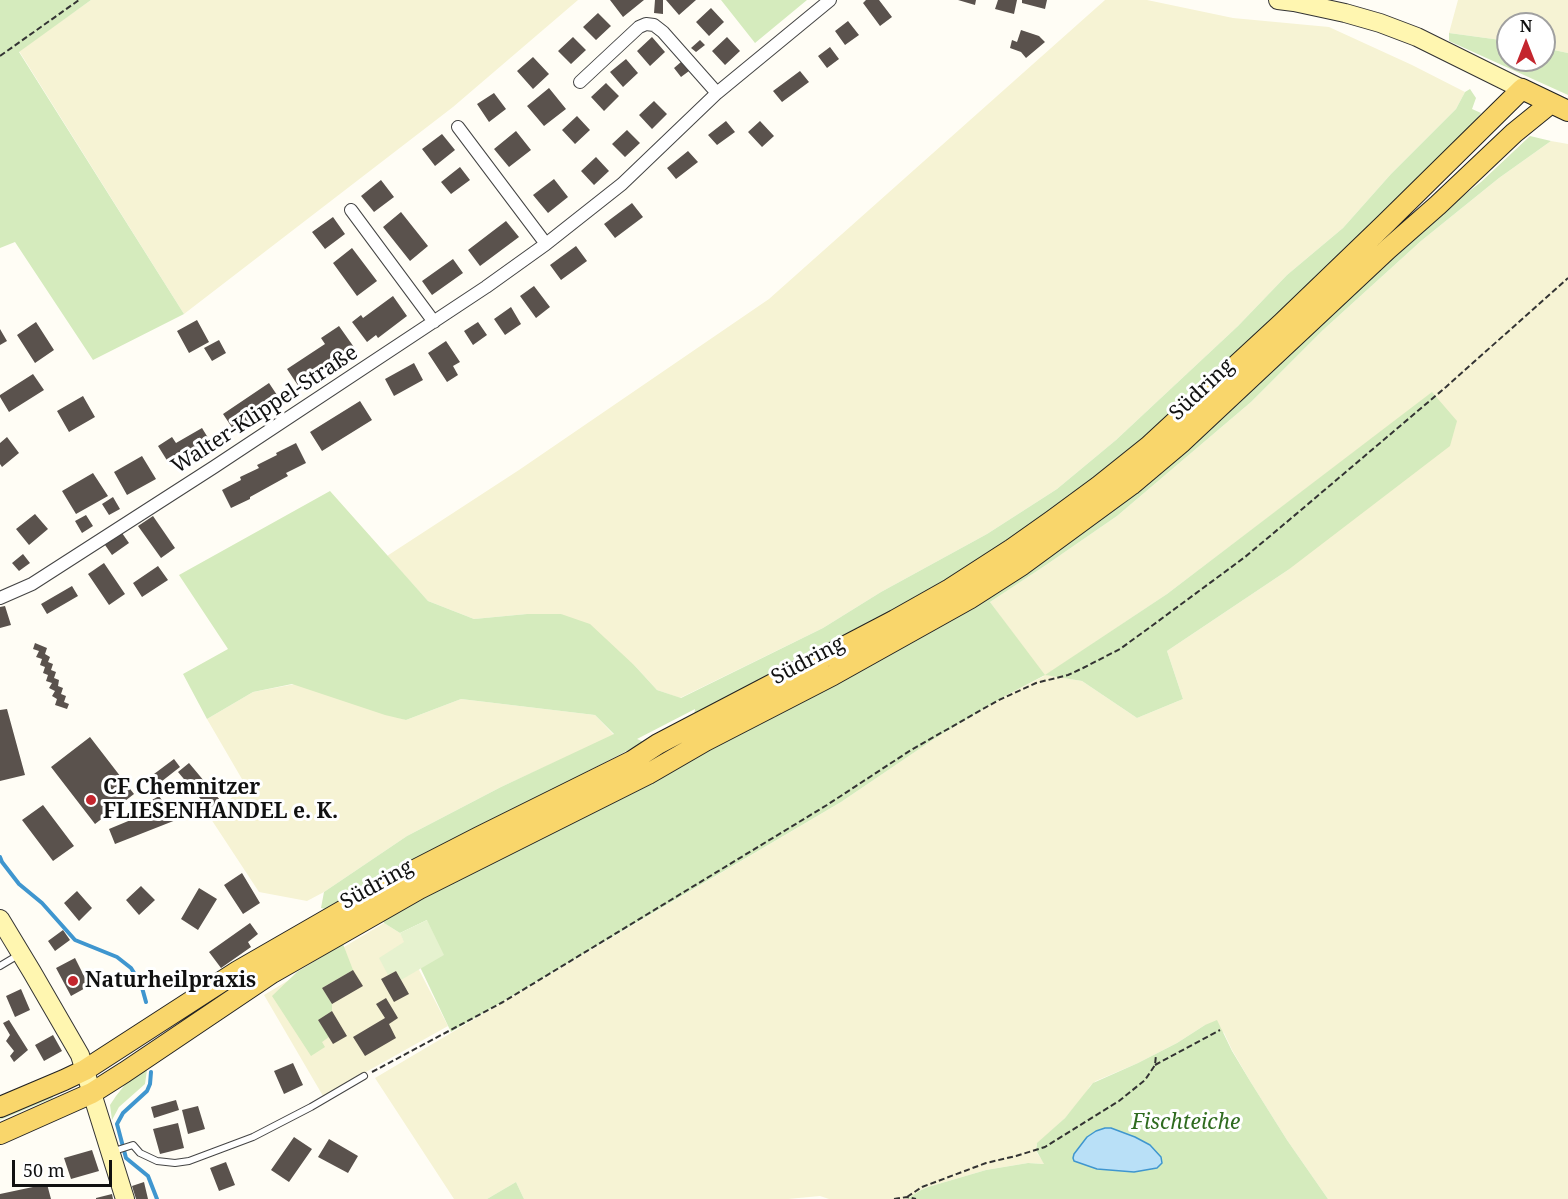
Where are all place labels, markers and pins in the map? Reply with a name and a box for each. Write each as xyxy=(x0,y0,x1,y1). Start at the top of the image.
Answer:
place label: CF Chemnitzer FLIESENHANDEL e. K. xyxy=(103,775,338,825)
marker: CF Chemnitzer FLIESENHANDEL e. K. xyxy=(84,793,98,807)
place label: Naturheilpraxis xyxy=(85,968,256,994)
marker: Naturheilpraxis xyxy=(66,974,80,988)

